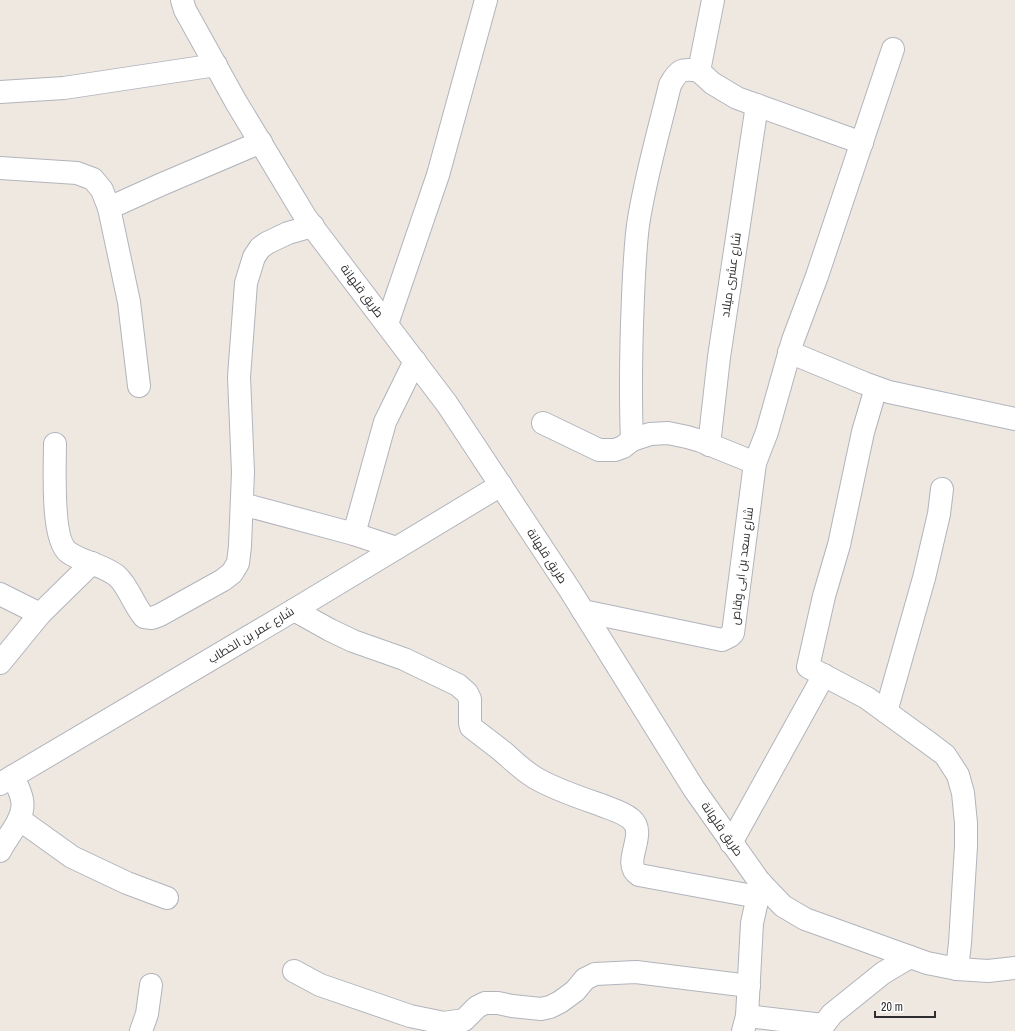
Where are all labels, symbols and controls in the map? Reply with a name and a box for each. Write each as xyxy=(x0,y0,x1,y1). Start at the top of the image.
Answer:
street label: شارع عشرى ميلاد xyxy=(717,232,745,318)
street label: طريق قلهانة xyxy=(337,261,387,321)
street label: شارع سعد بن ابى وقاص xyxy=(727,506,757,626)
street label: طريق قلهانة xyxy=(523,525,571,587)
street label: شارع عمر بن الخطاب xyxy=(205,603,297,667)
street label: طريق قلهانة xyxy=(697,799,747,859)
scale bar xyxy=(875,993,935,1019)
text: 20 m xyxy=(881,999,903,1015)

